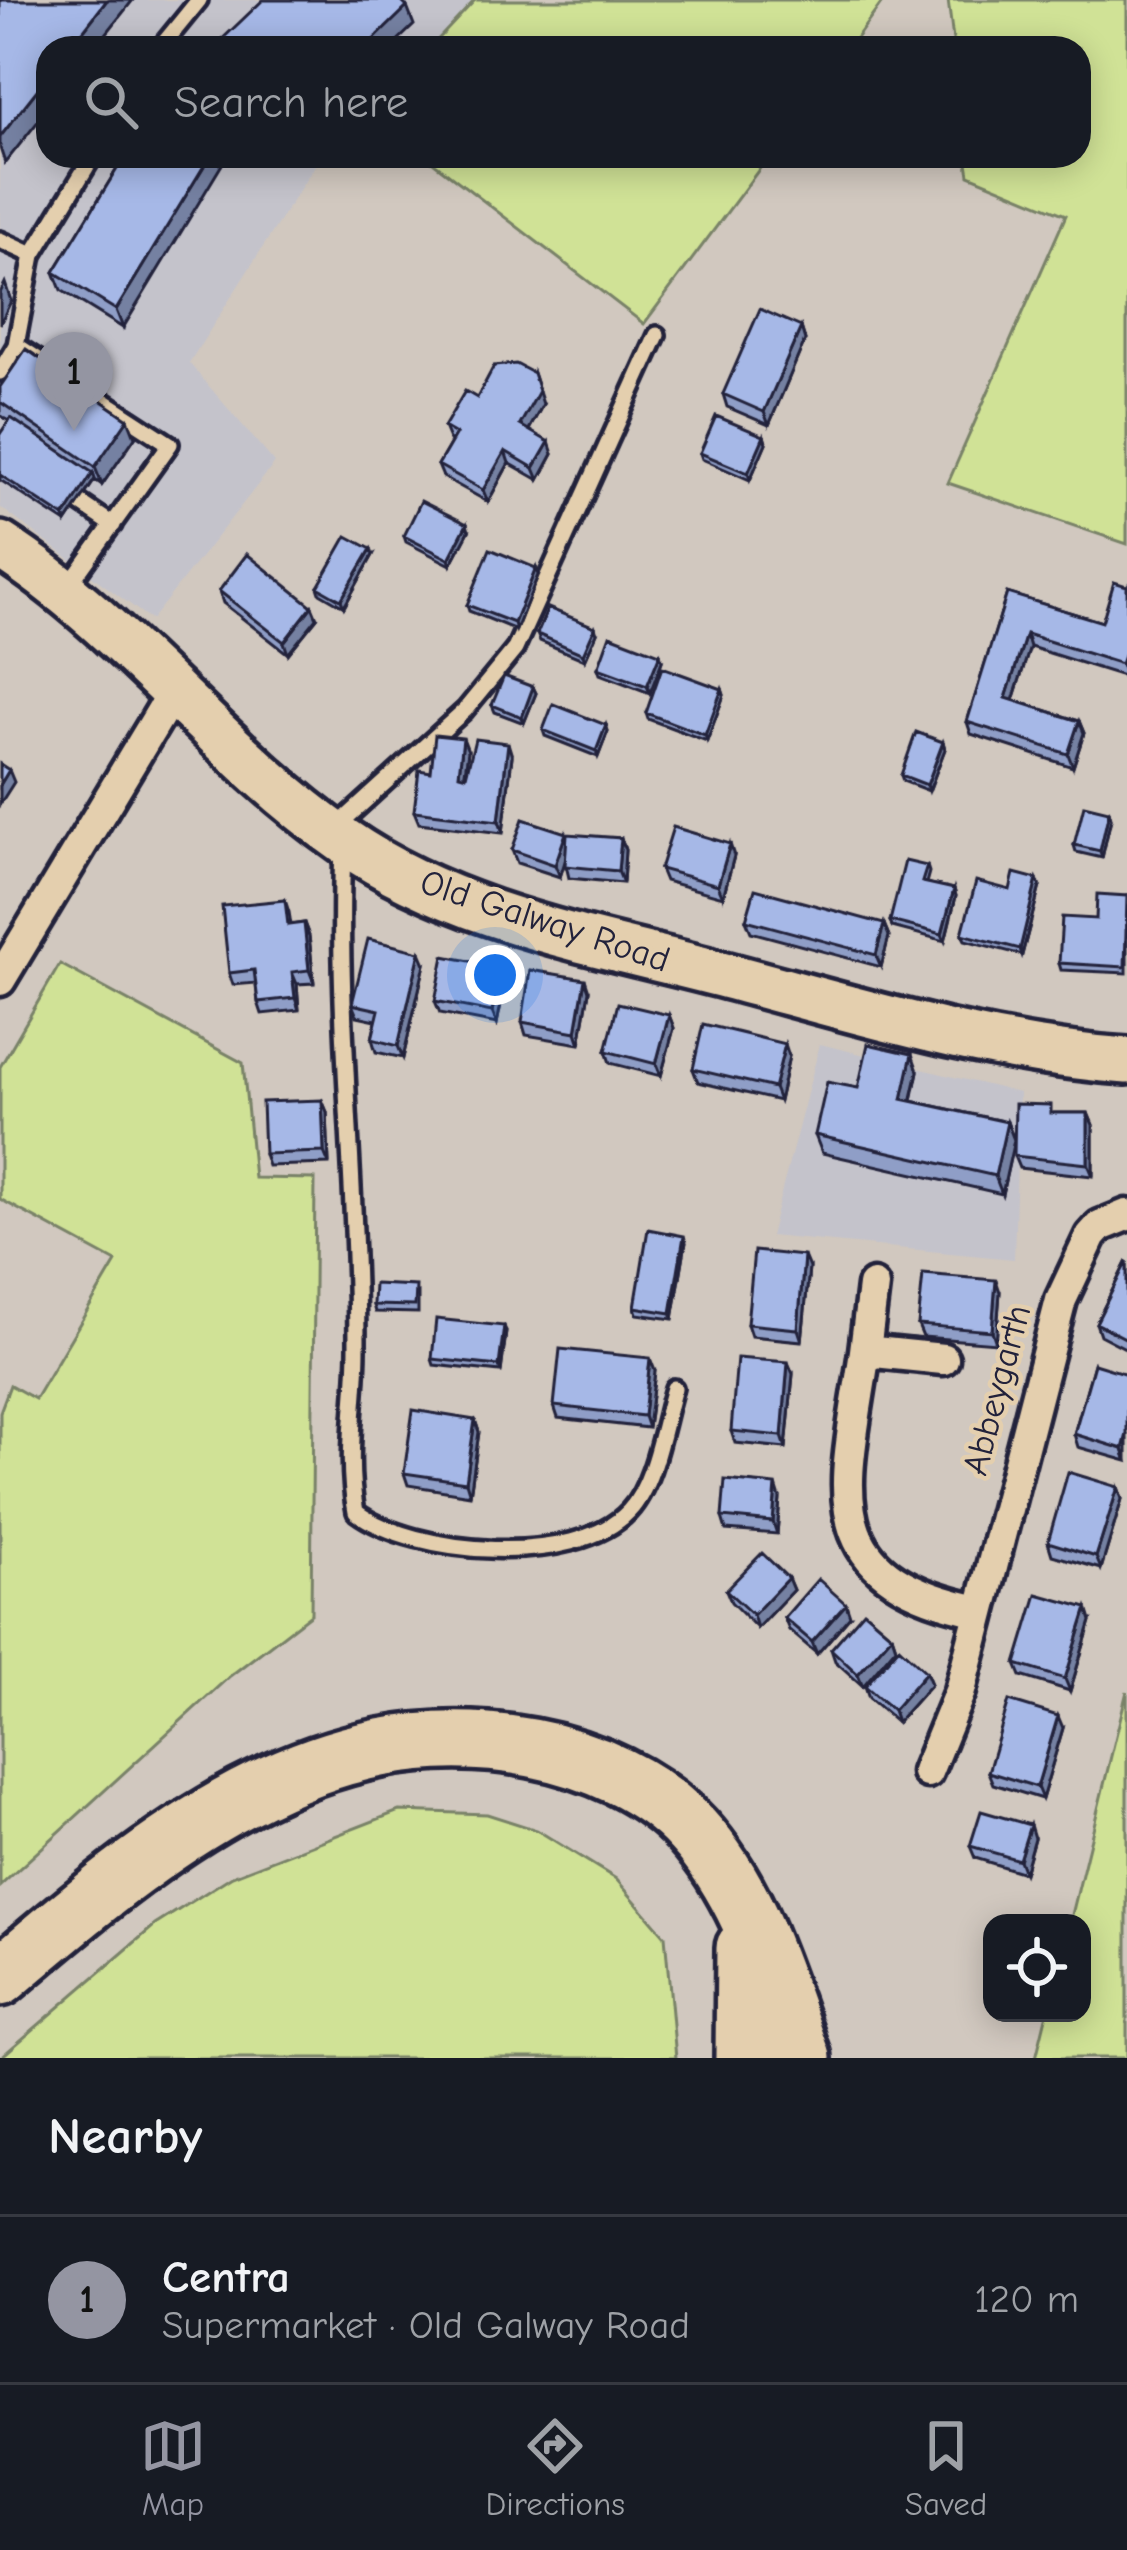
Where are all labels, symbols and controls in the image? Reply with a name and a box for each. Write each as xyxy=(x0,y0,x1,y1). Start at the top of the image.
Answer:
search box xyxy=(36,36,1091,168)
icon: search xyxy=(78,69,144,135)
text: Search here xyxy=(174,76,408,128)
pin: 1 xyxy=(35,332,113,431)
street label: Old Galway Road xyxy=(415,861,675,981)
your location xyxy=(465,945,525,1005)
street label: Abbeygarth xyxy=(955,1300,1039,1480)
map controls xyxy=(983,1914,1091,2022)
button: locate xyxy=(983,1914,1091,2022)
text: Nearby xyxy=(48,2107,202,2166)
text: Centra xyxy=(162,2251,290,2303)
text: 1 xyxy=(79,2277,95,2322)
text: 120 m xyxy=(974,2277,1079,2322)
text: Supermarket · Old Galway Road xyxy=(162,2303,690,2348)
tab: Map xyxy=(140,2413,206,2523)
tab: Directions xyxy=(486,2413,625,2523)
tab: Saved xyxy=(905,2413,987,2523)

